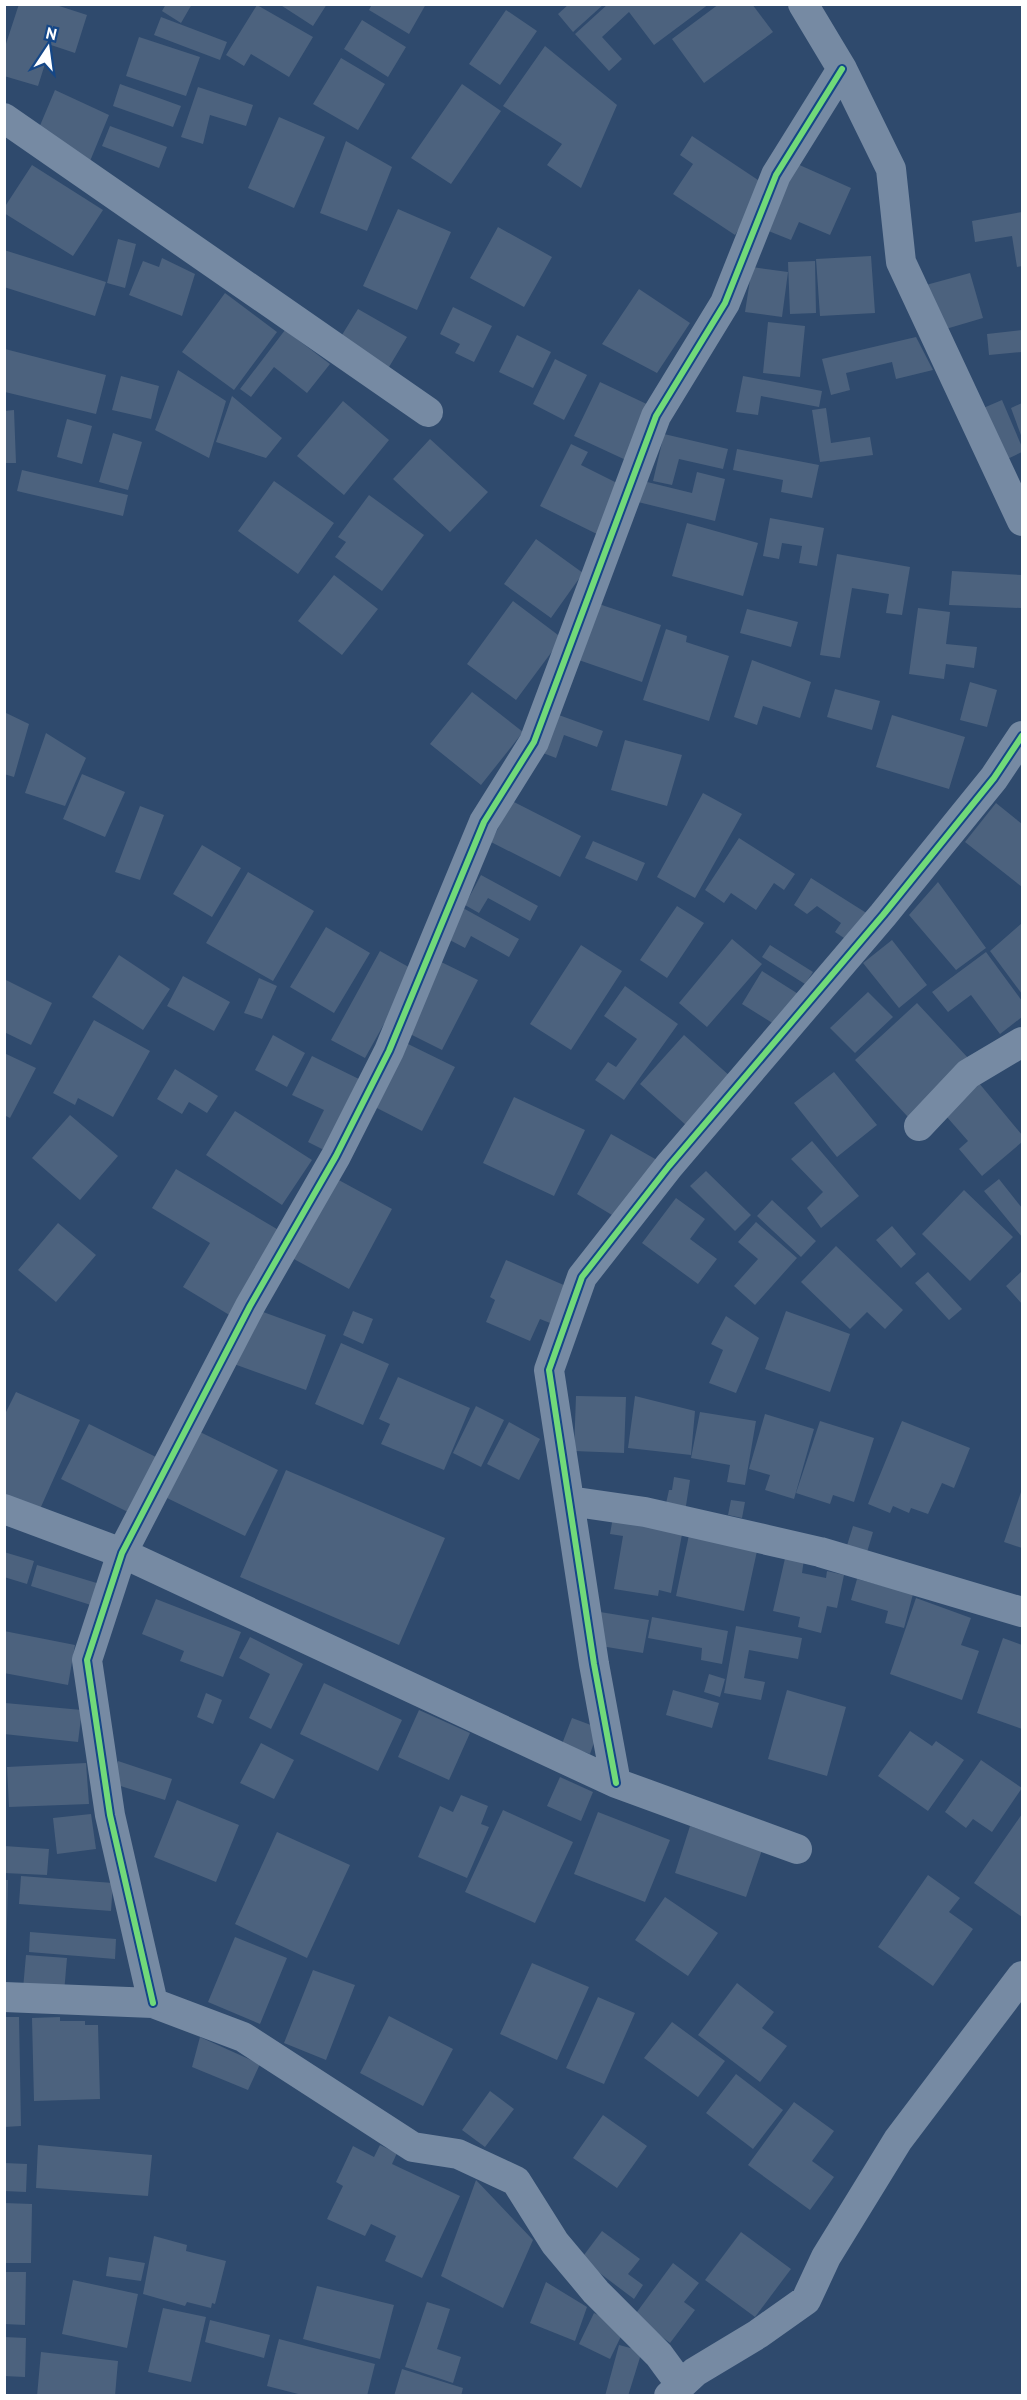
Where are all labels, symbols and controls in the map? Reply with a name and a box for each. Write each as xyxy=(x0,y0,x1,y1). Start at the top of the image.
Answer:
north arrow xyxy=(18,18,78,78)
text: N xyxy=(44,22,59,44)

